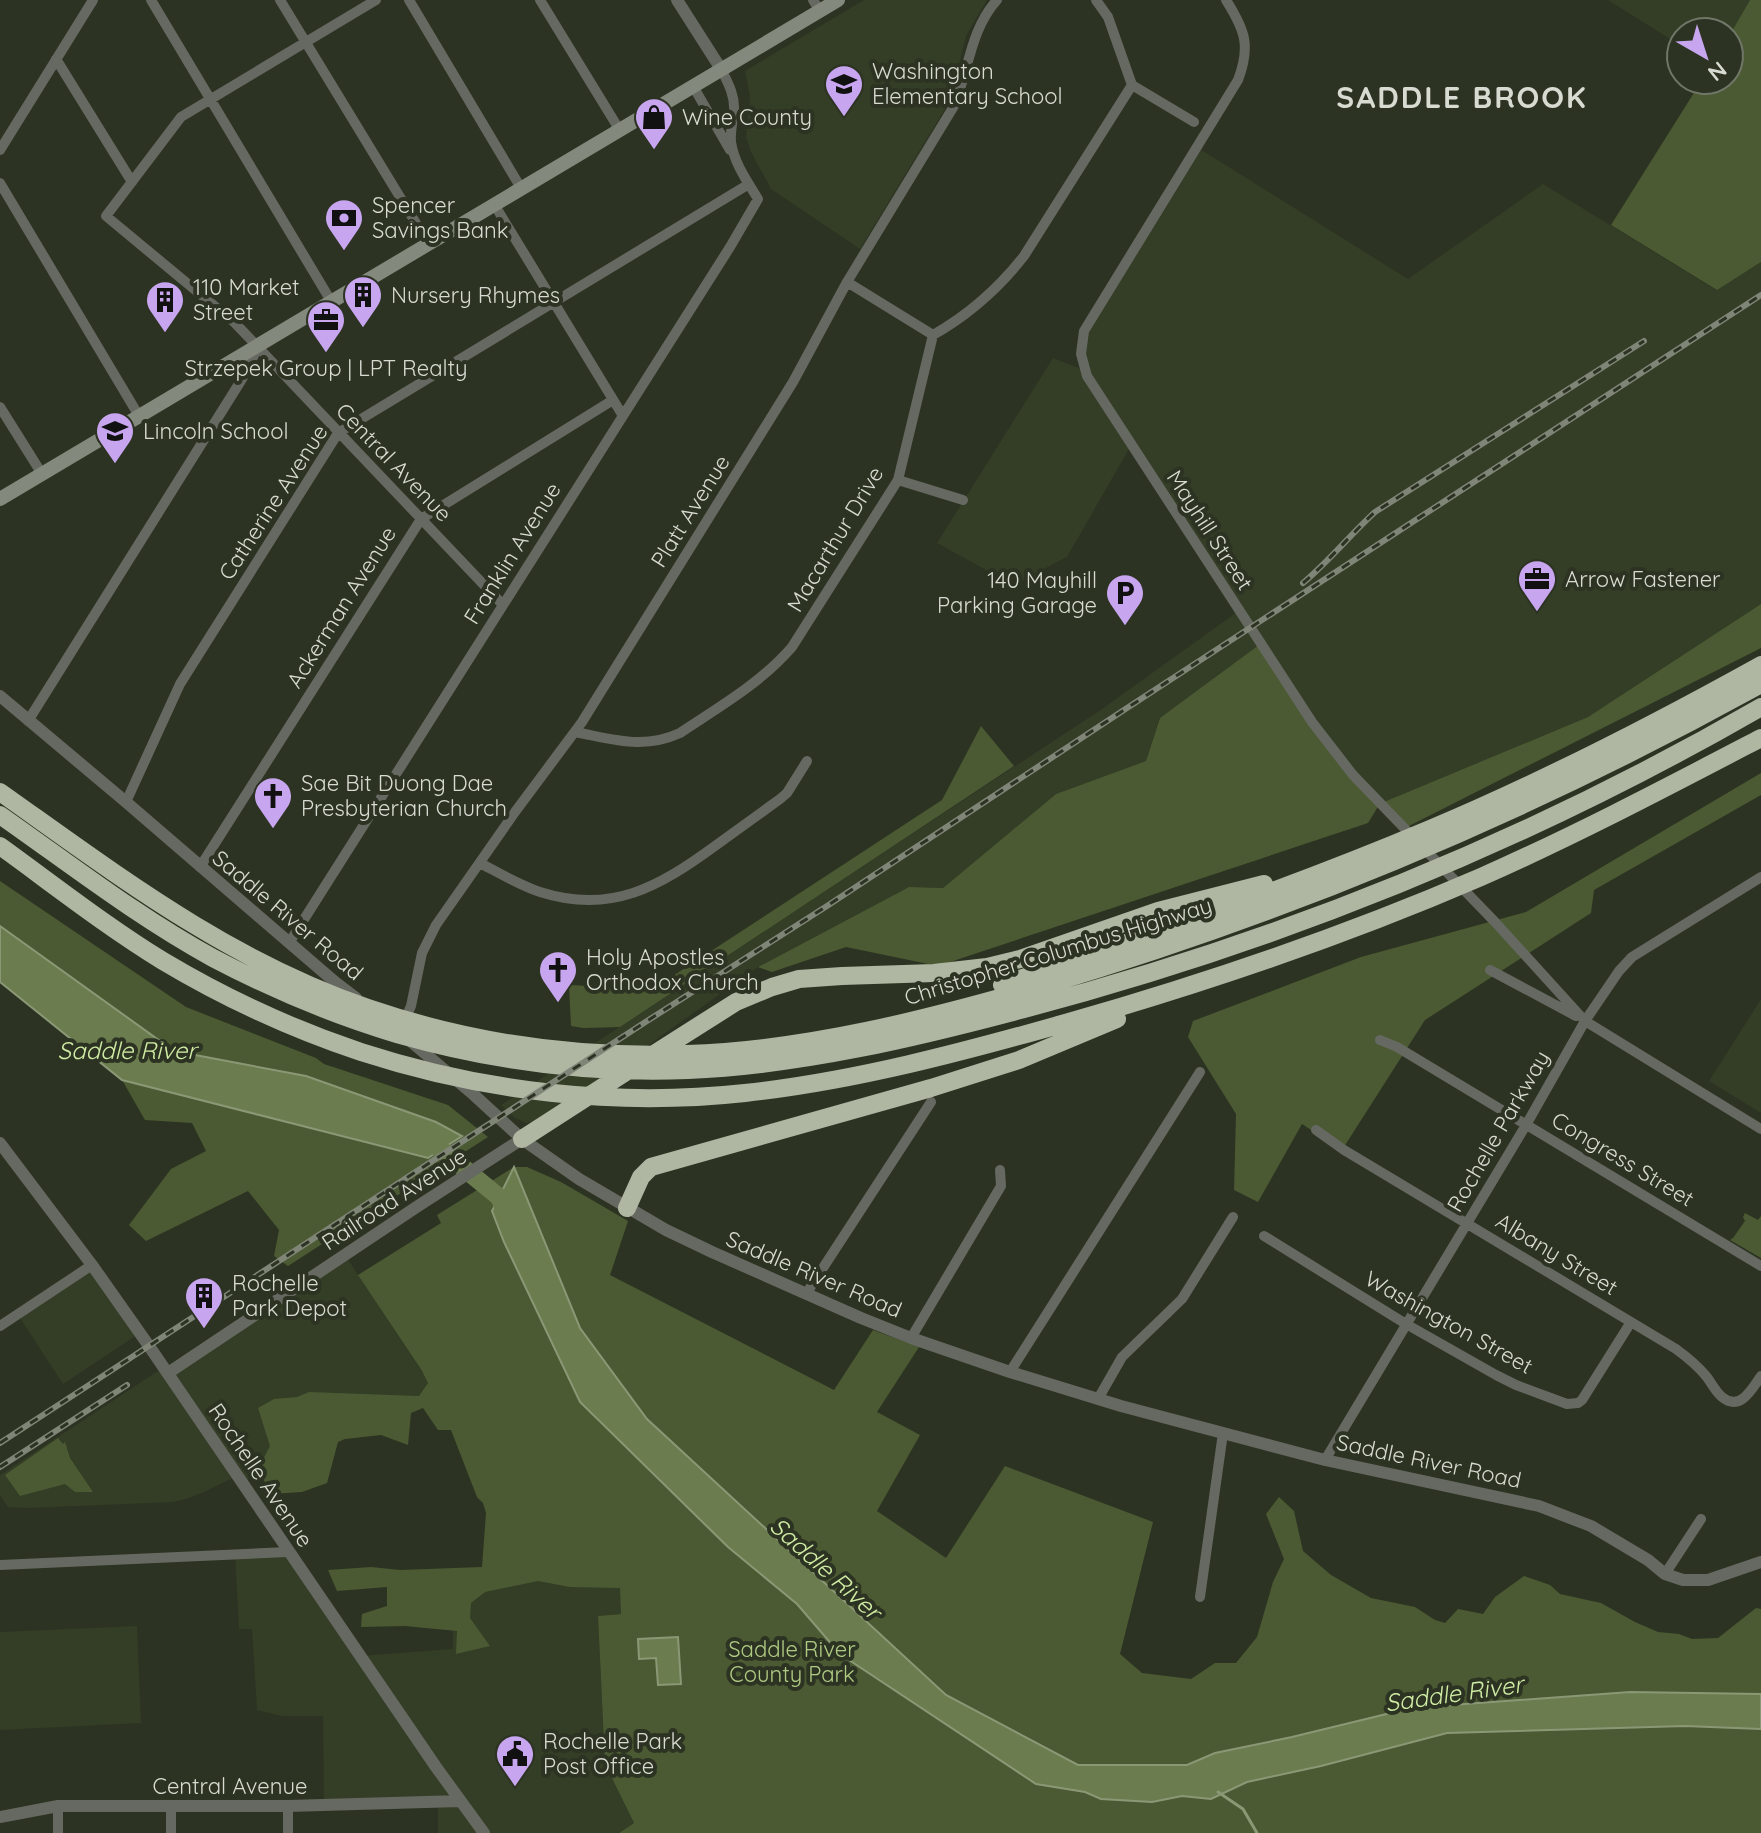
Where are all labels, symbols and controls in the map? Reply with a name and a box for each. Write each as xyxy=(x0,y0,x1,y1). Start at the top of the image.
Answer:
north arrow xyxy=(1665,16,1745,96)
text: N xyxy=(1702,56,1733,88)
place label: Washington Elementary School xyxy=(872,57,1063,110)
school or university icon: Washington Elementary School xyxy=(823,63,865,118)
district label: SADDLE BROOK xyxy=(1336,78,1588,116)
shop icon: Wine County xyxy=(633,96,675,151)
place label: Wine County xyxy=(682,103,812,131)
place label: Spencer Savings Bank xyxy=(372,191,508,244)
bank icon: Spencer Savings Bank xyxy=(323,197,365,252)
place label: 110 Market Street xyxy=(193,273,300,326)
building icon: Nursery Rhymes xyxy=(342,274,384,329)
building icon: 110 Market Street xyxy=(144,279,186,334)
place label: Nursery Rhymes xyxy=(391,281,560,309)
office icon: Strzepek Group | LPT Realty xyxy=(305,299,347,354)
place label: Strzepek Group | LPT Realty xyxy=(184,354,468,382)
street label: Central Avenue xyxy=(330,397,458,527)
school or university icon: Lincoln School xyxy=(94,410,136,465)
place label: Lincoln School xyxy=(143,417,289,445)
street label: Catherine Avenue xyxy=(212,419,334,585)
street label: Platt Avenue xyxy=(644,449,736,573)
street label: Macarthur Drive xyxy=(781,461,889,617)
street label: Mayhill Street xyxy=(1161,465,1259,595)
street label: Franklin Avenue xyxy=(457,477,567,629)
street label: Ackerman Avenue xyxy=(280,521,402,693)
office icon: Arrow Fastener xyxy=(1516,558,1558,613)
place label: Arrow Fastener xyxy=(1565,565,1721,593)
place label: 140 Mayhill Parking Garage xyxy=(937,566,1097,619)
parking icon: 140 Mayhill Parking Garage xyxy=(1104,572,1146,627)
place label: Sae Bit Duong Dae Presbyterian Church xyxy=(301,769,507,822)
church icon: Sae Bit Duong Dae Presbyterian Church xyxy=(252,775,294,830)
street label: Saddle River Road xyxy=(207,844,369,986)
street label: Christopher Columbus Highway xyxy=(901,891,1215,1011)
place label: Holy Apostles Orthodox Church xyxy=(586,943,759,996)
church icon: Holy Apostles Orthodox Church xyxy=(537,949,579,1004)
water label: Saddle River xyxy=(57,1035,199,1065)
street label: Rochelle Parkway xyxy=(1440,1045,1556,1217)
street label: Congress Street xyxy=(1547,1105,1699,1213)
street label: Railroad Avenue xyxy=(316,1142,472,1256)
street label: Albany Street xyxy=(1491,1207,1623,1301)
street label: Saddle River Road xyxy=(722,1224,906,1324)
street label: Washington Street xyxy=(1360,1264,1538,1380)
place label: Rochelle Park Depot xyxy=(232,1269,347,1322)
building icon: Rochelle Park Depot xyxy=(183,1275,225,1330)
street label: Rochelle Avenue xyxy=(202,1398,320,1552)
street label: Saddle River Road xyxy=(1334,1428,1524,1494)
water label: Saddle River xyxy=(764,1510,890,1628)
park label: Saddle River County Park xyxy=(728,1635,856,1688)
water label: Saddle River xyxy=(1383,1668,1528,1718)
place label: Rochelle Park Post Office xyxy=(543,1727,682,1780)
public building icon: Rochelle Park Post Office xyxy=(494,1733,536,1788)
street label: Central Avenue xyxy=(153,1772,307,1800)

